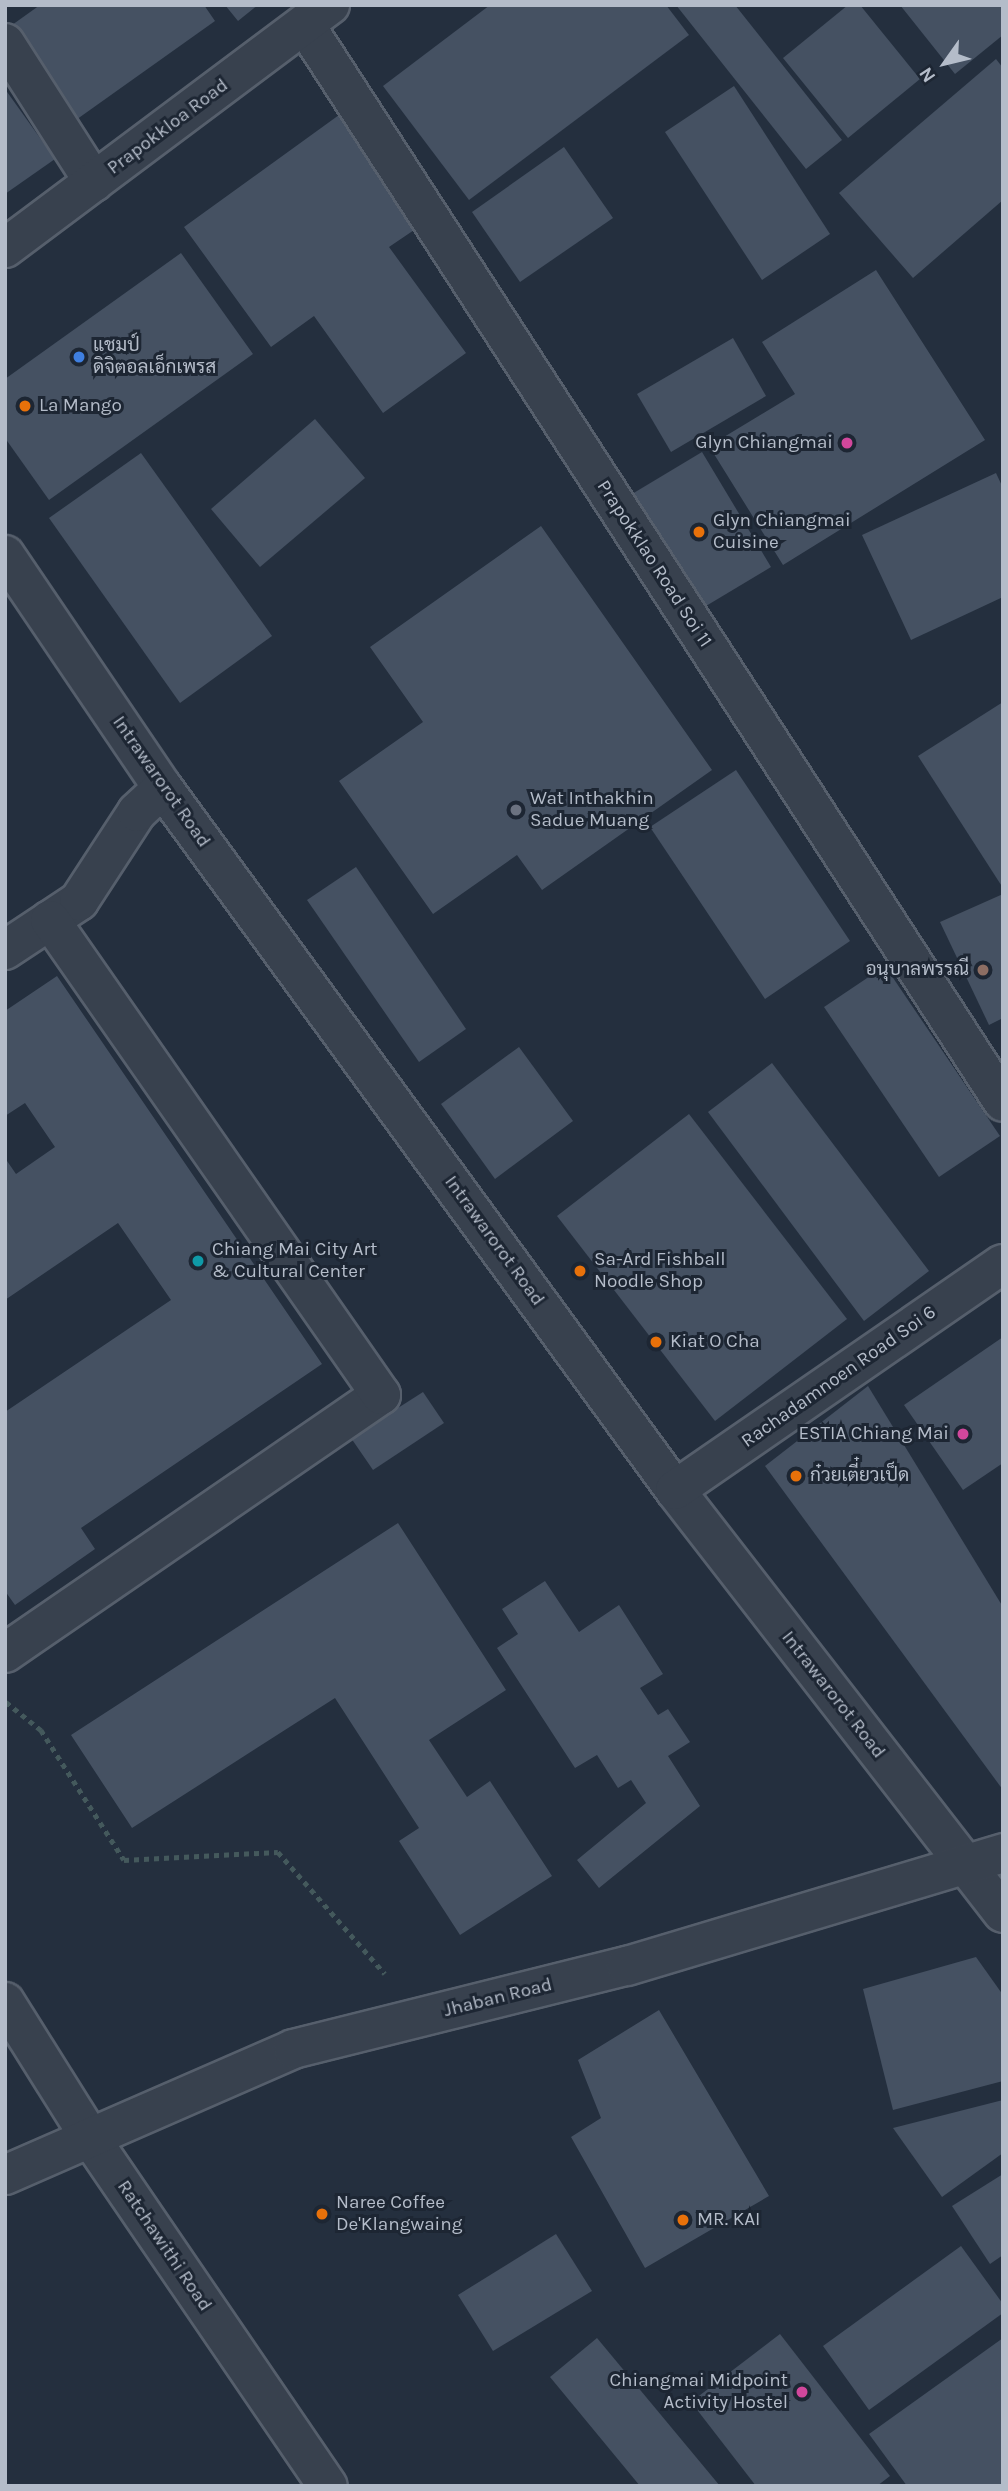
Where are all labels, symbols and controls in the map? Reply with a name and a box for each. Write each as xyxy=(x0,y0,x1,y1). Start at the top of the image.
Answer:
north arrow xyxy=(910,28,980,98)
text: N xyxy=(915,63,941,87)
street label: Prapokkloa Road xyxy=(103,74,233,180)
place label: แชมป์ ดิจิตอลเอ็กเพรส xyxy=(93,335,216,379)
marker: แชมป์ ดิจิตอลเอ็กเพรส xyxy=(71,349,87,365)
place label: La Mango xyxy=(39,395,122,417)
marker: La Mango xyxy=(17,398,33,414)
place label: Glyn Chiangmai xyxy=(695,432,833,454)
marker: Glyn Chiangmai xyxy=(839,435,855,451)
street label: Prapokklao Road Soi 11 xyxy=(592,476,716,652)
place label: Glyn Chiangmai Cuisine xyxy=(713,510,851,554)
marker: Glyn Chiangmai Cuisine xyxy=(691,524,707,540)
street label: Intrawarorot Road xyxy=(107,712,215,852)
place label: Wat Inthakhin Sadue Muang xyxy=(530,788,654,832)
marker: Wat Inthakhin Sadue Muang xyxy=(508,802,524,818)
place label: อนุบาลพรรณี xyxy=(865,959,969,981)
marker: อนุบาลพรรณี xyxy=(975,962,991,978)
street label: Intrawarorot Road xyxy=(439,1171,549,1311)
place label: Chiang Mai City Art & Cultural Center xyxy=(212,1239,377,1283)
place label: Sa-Ard Fishball Noodle Shop xyxy=(594,1249,726,1293)
marker: Chiang Mai City Art & Cultural Center xyxy=(190,1253,206,1269)
marker: Sa-Ard Fishball Noodle Shop xyxy=(572,1263,588,1279)
street label: Rachadamnoen Road Soi 6 xyxy=(737,1301,941,1453)
place label: Kiat O Cha xyxy=(670,1331,760,1353)
marker: Kiat O Cha xyxy=(648,1334,664,1350)
place label: ESTIA Chiang Mai xyxy=(798,1423,949,1445)
marker: ESTIA Chiang Mai xyxy=(955,1426,971,1442)
place label: ก๋วยเตี๋ยวเป็ด xyxy=(810,1465,909,1487)
marker: ก๋วยเตี๋ยวเป็ด xyxy=(788,1468,804,1484)
street label: Intrawarorot Road xyxy=(776,1627,890,1763)
street label: Jhaban Road xyxy=(441,1974,555,2022)
street label: Ratchawithi Road xyxy=(112,2176,216,2316)
place label: Naree Coffee De'Klangwaing xyxy=(336,2192,462,2236)
marker: Naree Coffee De'Klangwaing xyxy=(314,2206,330,2222)
place label: MR. KAI xyxy=(697,2209,760,2231)
marker: MR. KAI xyxy=(675,2212,691,2228)
place label: Chiangmai Midpoint Activity Hostel xyxy=(609,2370,788,2414)
marker: Chiangmai Midpoint Activity Hostel xyxy=(794,2384,810,2400)

